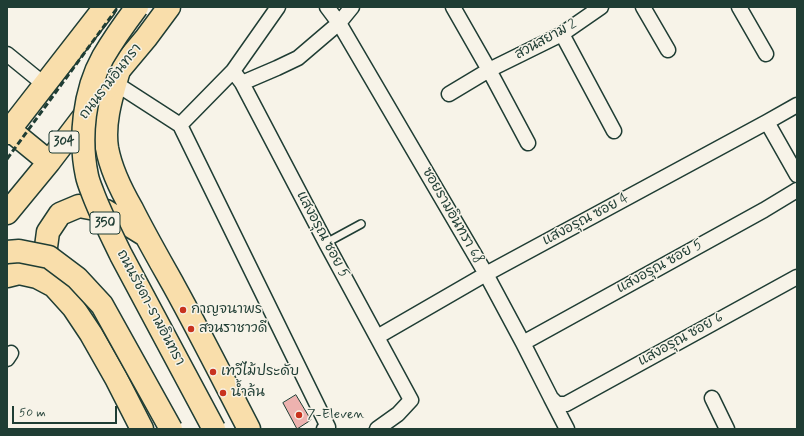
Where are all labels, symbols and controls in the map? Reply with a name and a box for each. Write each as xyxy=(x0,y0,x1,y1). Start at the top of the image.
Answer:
street label: สวนสยาม 2 xyxy=(512,16,580,64)
street label: ถนนรามอินทรา xyxy=(76,41,146,123)
road number: 304 xyxy=(49,131,79,153)
street label: ซอยรามอินทรา 68 xyxy=(418,165,486,267)
street label: แสงอรุณ ซอย 5 xyxy=(292,189,352,281)
street label: แสงอรุณ ซอย 4 xyxy=(540,190,632,250)
road number: 350 xyxy=(90,212,120,234)
street label: แสงอรุณ ซอย 5 xyxy=(614,236,706,298)
street label: ถนนรัชดา-รามอินทรา xyxy=(112,247,188,369)
place label: กาญจนาพร xyxy=(191,302,262,318)
marker: กาญจนาพร xyxy=(178,305,188,315)
street label: แสงอรุณ ซอย 6 xyxy=(636,310,726,370)
place label: สวนราชาวดี xyxy=(199,321,267,337)
marker: สวนราชาวดี xyxy=(186,324,196,334)
place label: เทวีไม้ประดับ xyxy=(221,364,299,380)
marker: เทวีไม้ประดับ xyxy=(208,367,218,377)
place label: น้ำล้น xyxy=(231,385,265,401)
marker: น้ำล้น xyxy=(218,388,228,398)
scale bar xyxy=(14,398,119,424)
text: 50 m xyxy=(19,405,46,421)
place label: 7-Eleven xyxy=(307,407,365,423)
marker: 7-Eleven xyxy=(294,410,304,420)

